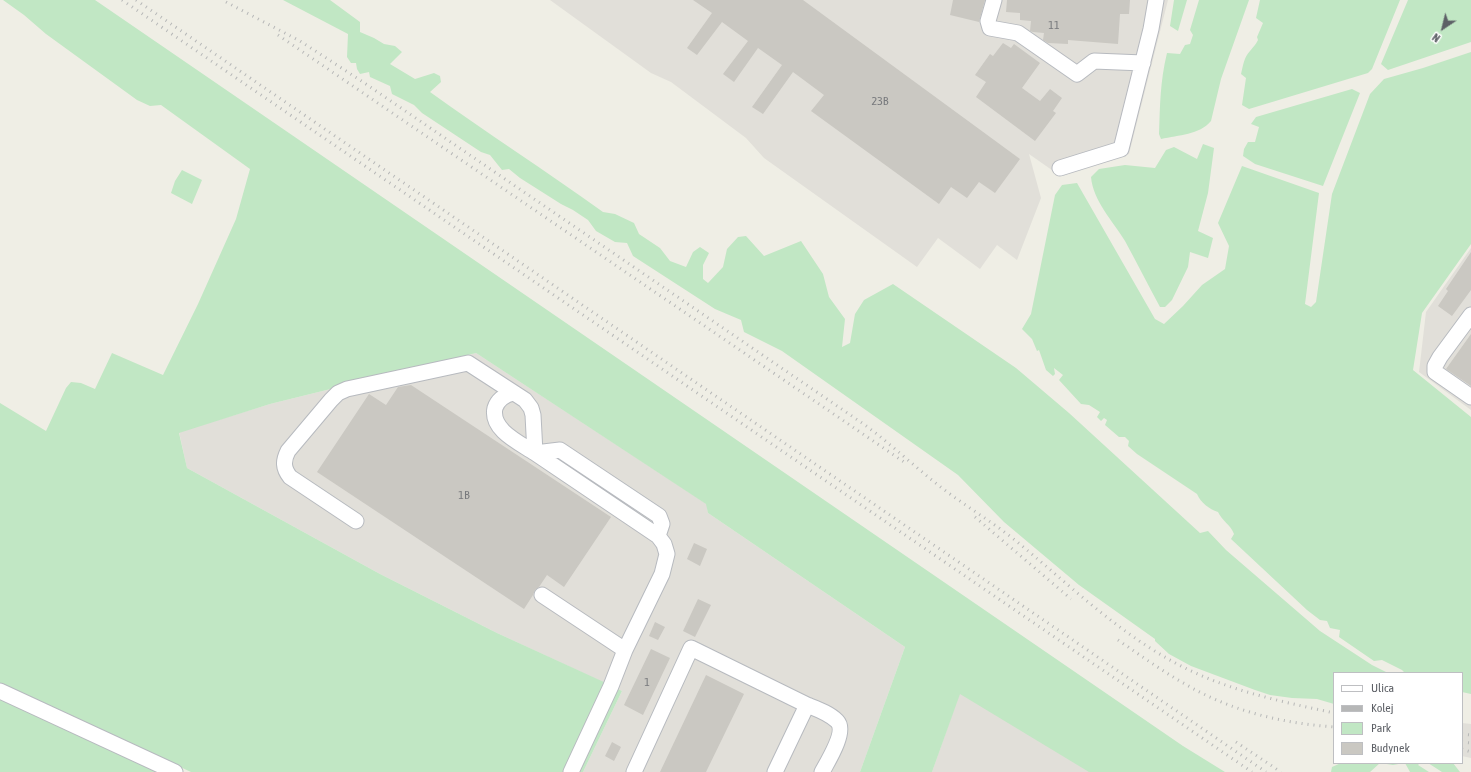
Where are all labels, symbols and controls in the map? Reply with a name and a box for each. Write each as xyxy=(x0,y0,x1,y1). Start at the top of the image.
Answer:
north arrow xyxy=(1423,8,1463,48)
house number: 11 xyxy=(1048,18,1060,32)
text: N xyxy=(1430,31,1442,45)
house number: 23B xyxy=(872,94,888,108)
house number: 1B xyxy=(458,488,470,502)
legend xyxy=(1333,672,1463,764)
house number: 1 xyxy=(644,675,650,689)
text: Ulica xyxy=(1371,681,1394,695)
text: Kolej xyxy=(1371,701,1394,715)
text: Park xyxy=(1371,721,1391,735)
text: Budynek xyxy=(1371,741,1410,755)

